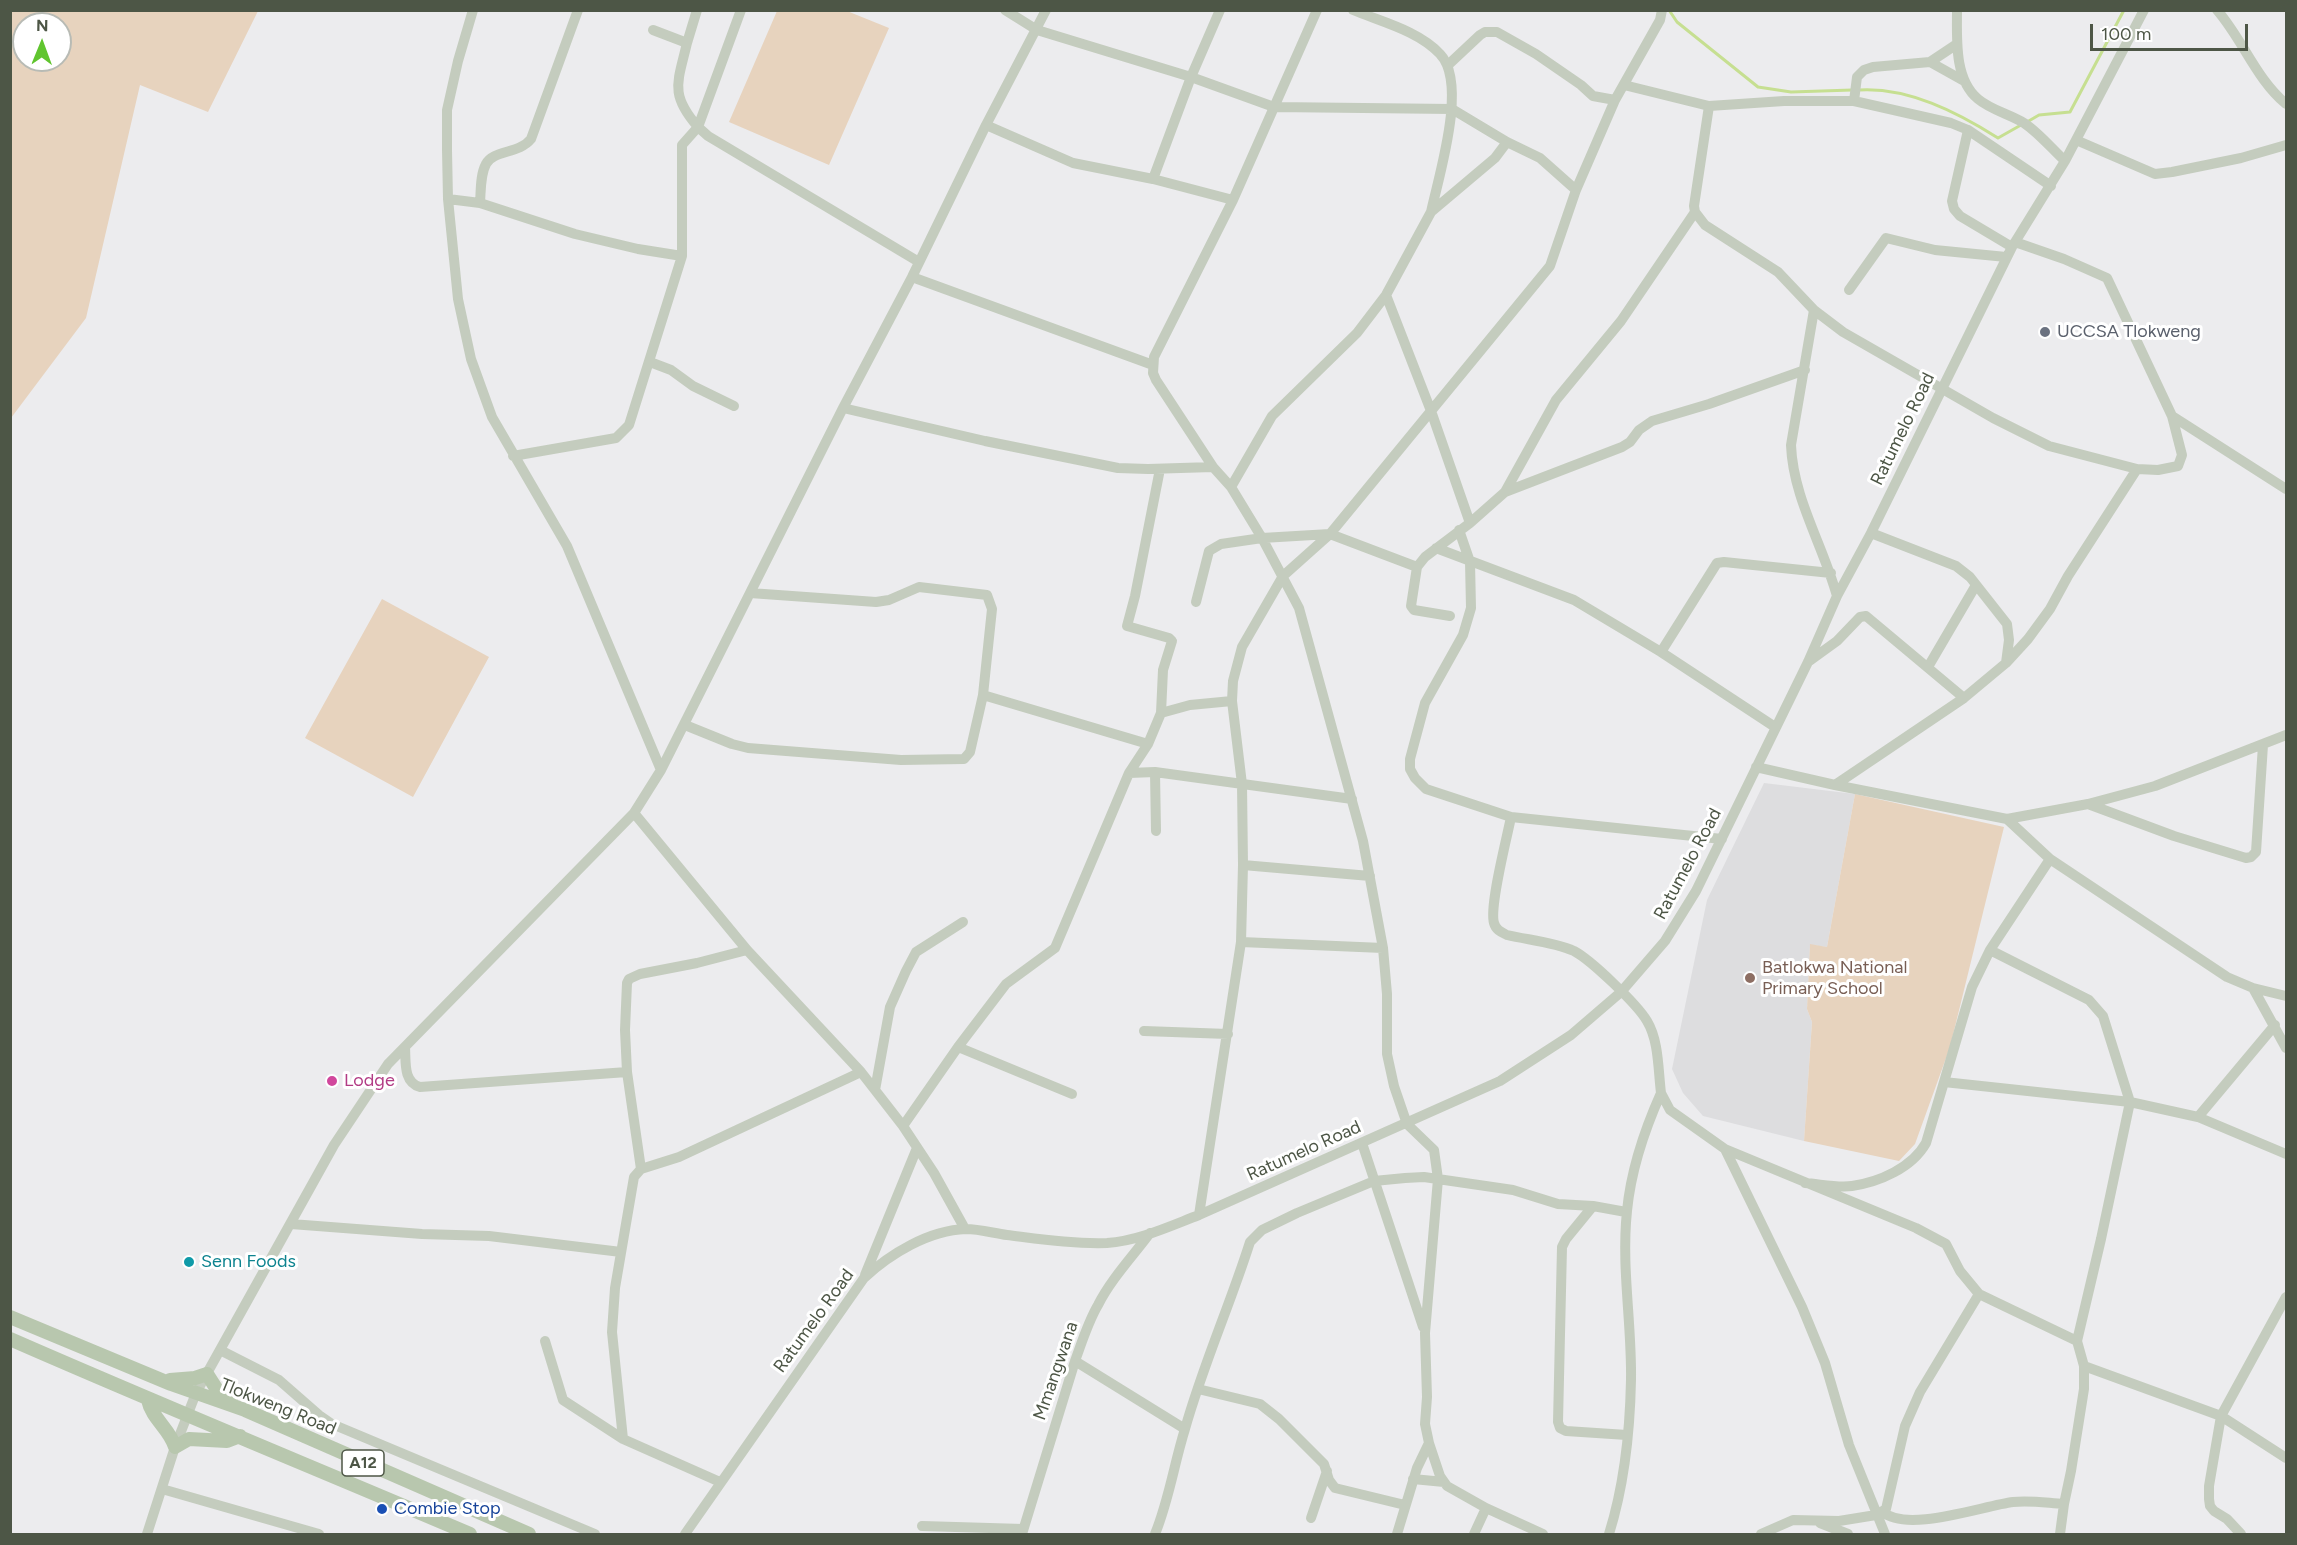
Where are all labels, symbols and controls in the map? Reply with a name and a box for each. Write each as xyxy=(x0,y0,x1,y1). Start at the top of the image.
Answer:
north arrow xyxy=(12,12,72,72)
scale bar xyxy=(2093,12,2250,50)
text: N xyxy=(36,16,49,35)
text: 100 m xyxy=(2101,23,2151,45)
place label: UCCSA Tlokweng xyxy=(2057,321,2201,343)
marker: UCCSA Tlokweng xyxy=(2038,325,2052,339)
street label: Ratumelo Road xyxy=(1866,369,1940,489)
street label: Ratumelo Road xyxy=(1650,805,1726,923)
place label: Batlokwa National Primary School xyxy=(1762,957,1907,1000)
marker: Batlokwa National Primary School xyxy=(1743,971,1757,985)
place label: Lodge xyxy=(344,1070,395,1092)
marker: Lodge xyxy=(325,1074,339,1088)
street label: Ratumelo Road xyxy=(1244,1116,1364,1186)
place label: Senn Foods xyxy=(201,1251,296,1273)
marker: Senn Foods xyxy=(182,1255,196,1269)
street label: Ratumelo Road xyxy=(769,1265,859,1377)
street label: Mmangwana xyxy=(1029,1319,1083,1423)
street label: Tlokweng Road xyxy=(217,1374,339,1440)
road number: A12 xyxy=(342,1450,384,1476)
place label: Combie Stop xyxy=(394,1498,501,1520)
marker: Combie Stop xyxy=(375,1502,389,1516)

